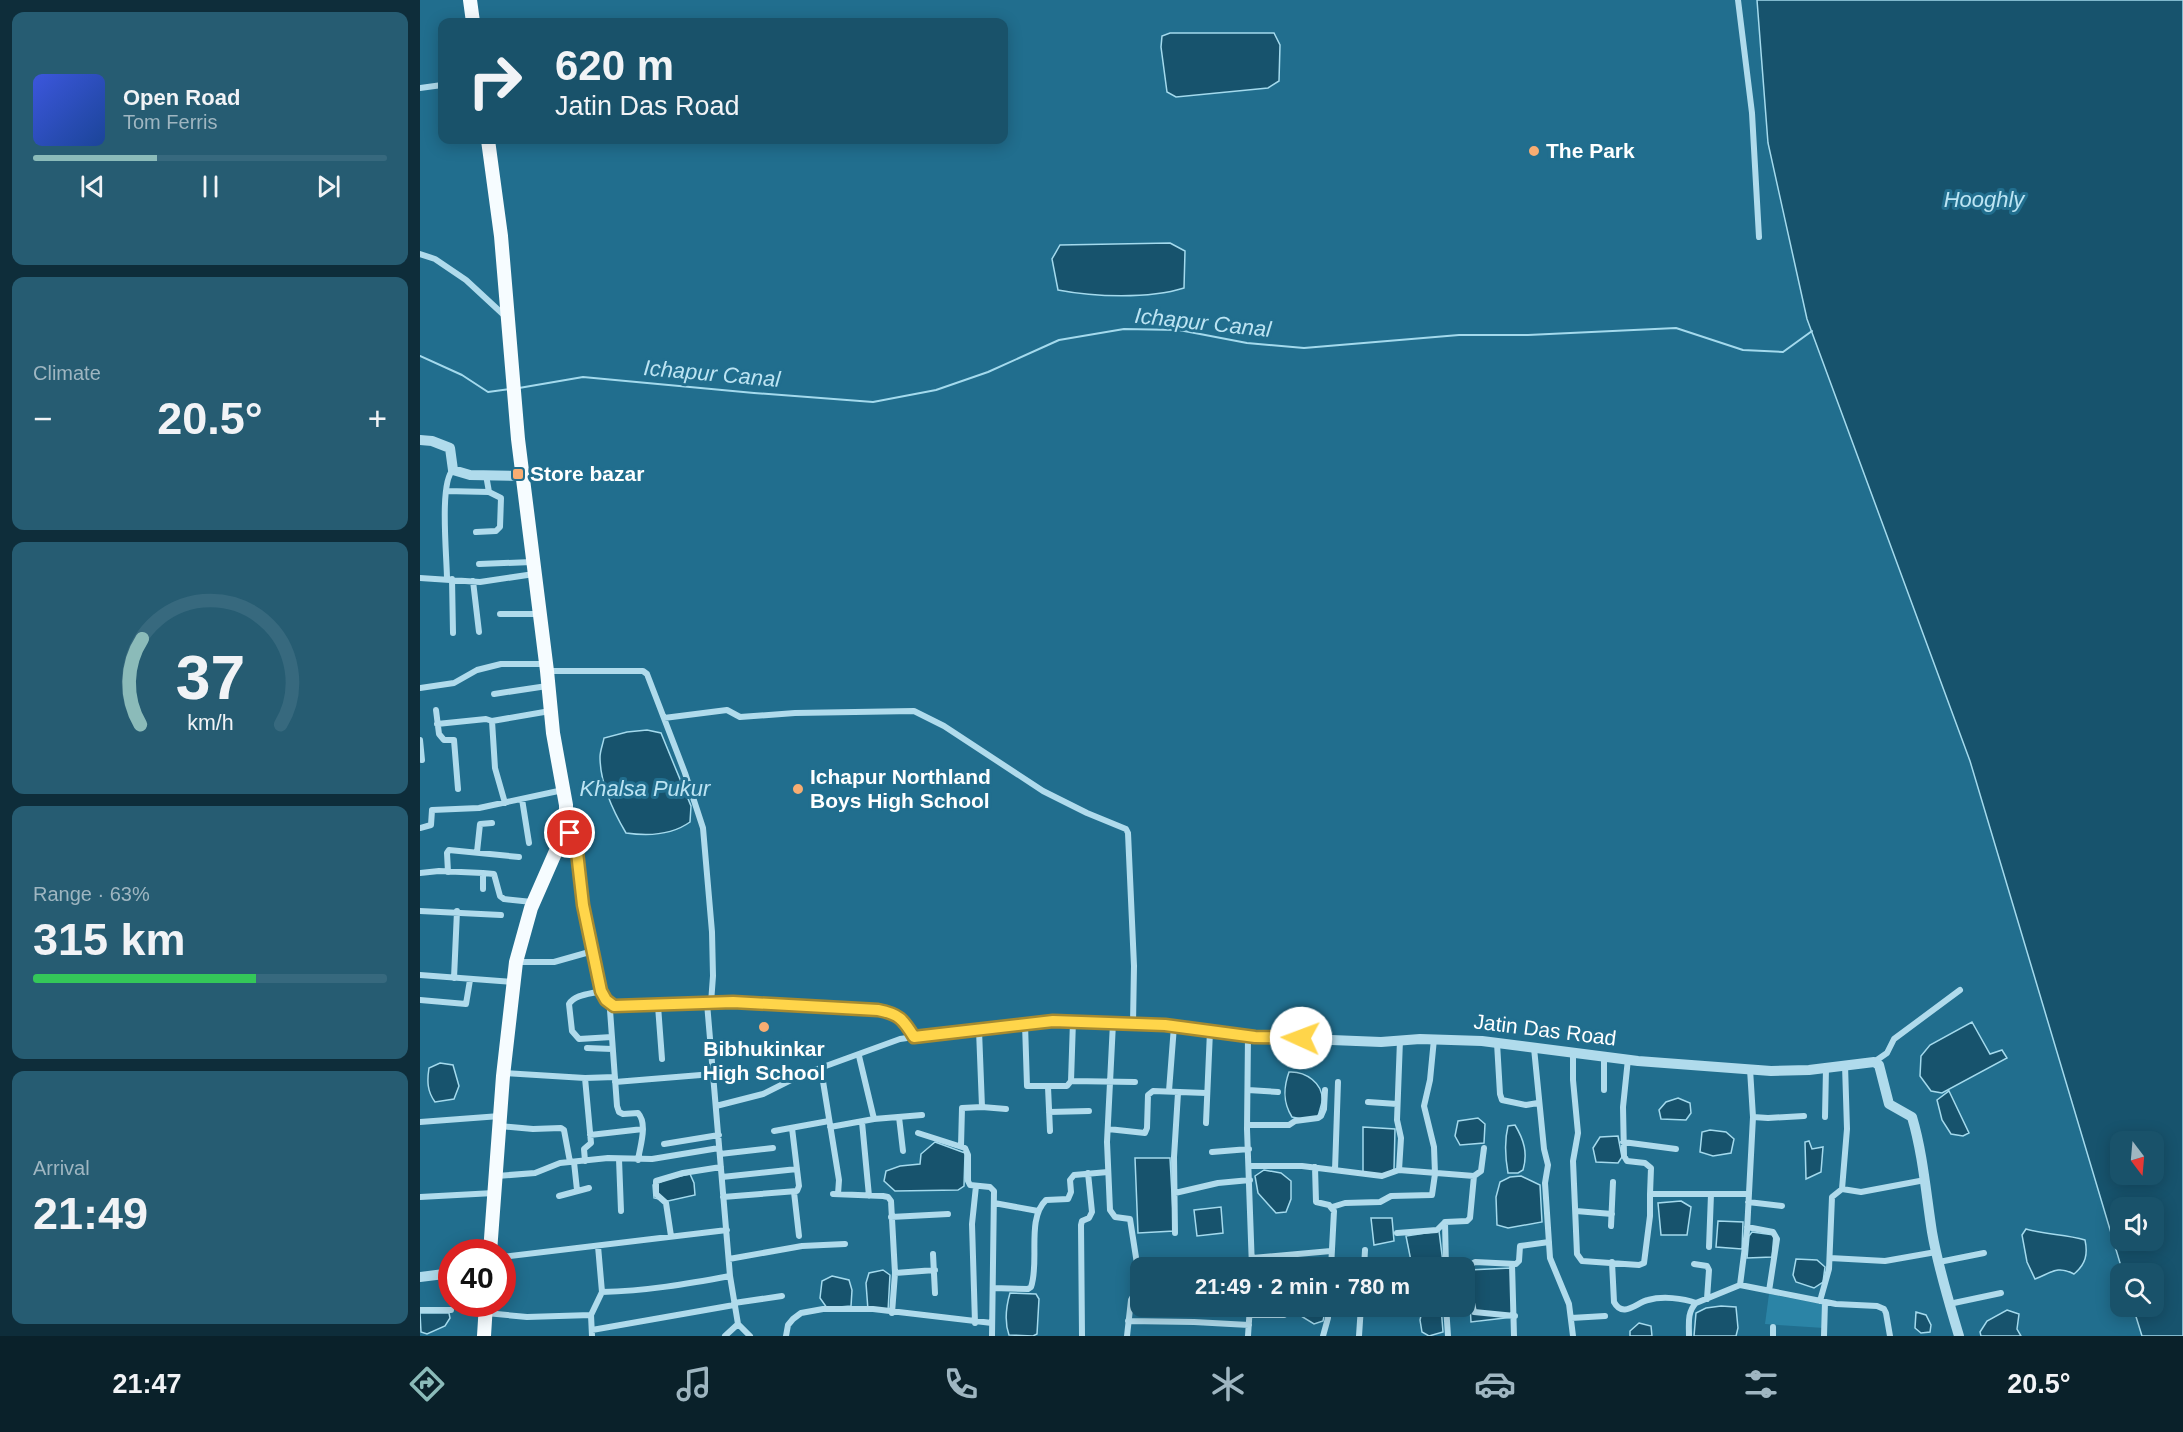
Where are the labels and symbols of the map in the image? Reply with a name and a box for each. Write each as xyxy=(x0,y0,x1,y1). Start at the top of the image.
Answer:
place label: The Park xyxy=(1546,139,1635,162)
marker: The Park xyxy=(1527,144,1541,158)
water label: Hooghly xyxy=(1944,187,2026,212)
water label: Ichapur Canal xyxy=(1134,303,1273,342)
water label: Ichapur Canal xyxy=(643,355,782,392)
place label: Store bazar xyxy=(530,462,644,485)
marker: Store bazar xyxy=(511,467,525,481)
place label: Ichapur Northland Boys High School xyxy=(810,765,991,812)
water label: Khalsa Pukur xyxy=(580,776,712,801)
marker: Ichapur Northland Boys High School xyxy=(791,782,805,796)
pin xyxy=(544,807,595,858)
position arrow xyxy=(1269,1006,1333,1070)
street label: Jatin Das Road xyxy=(1472,1009,1618,1050)
marker: Bibhukinkar High School xyxy=(757,1020,771,1034)
place label: Bibhukinkar High School xyxy=(703,1037,825,1084)
north arrow xyxy=(2110,1131,2164,1185)
speed limit sign: 40 xyxy=(438,1239,516,1317)

